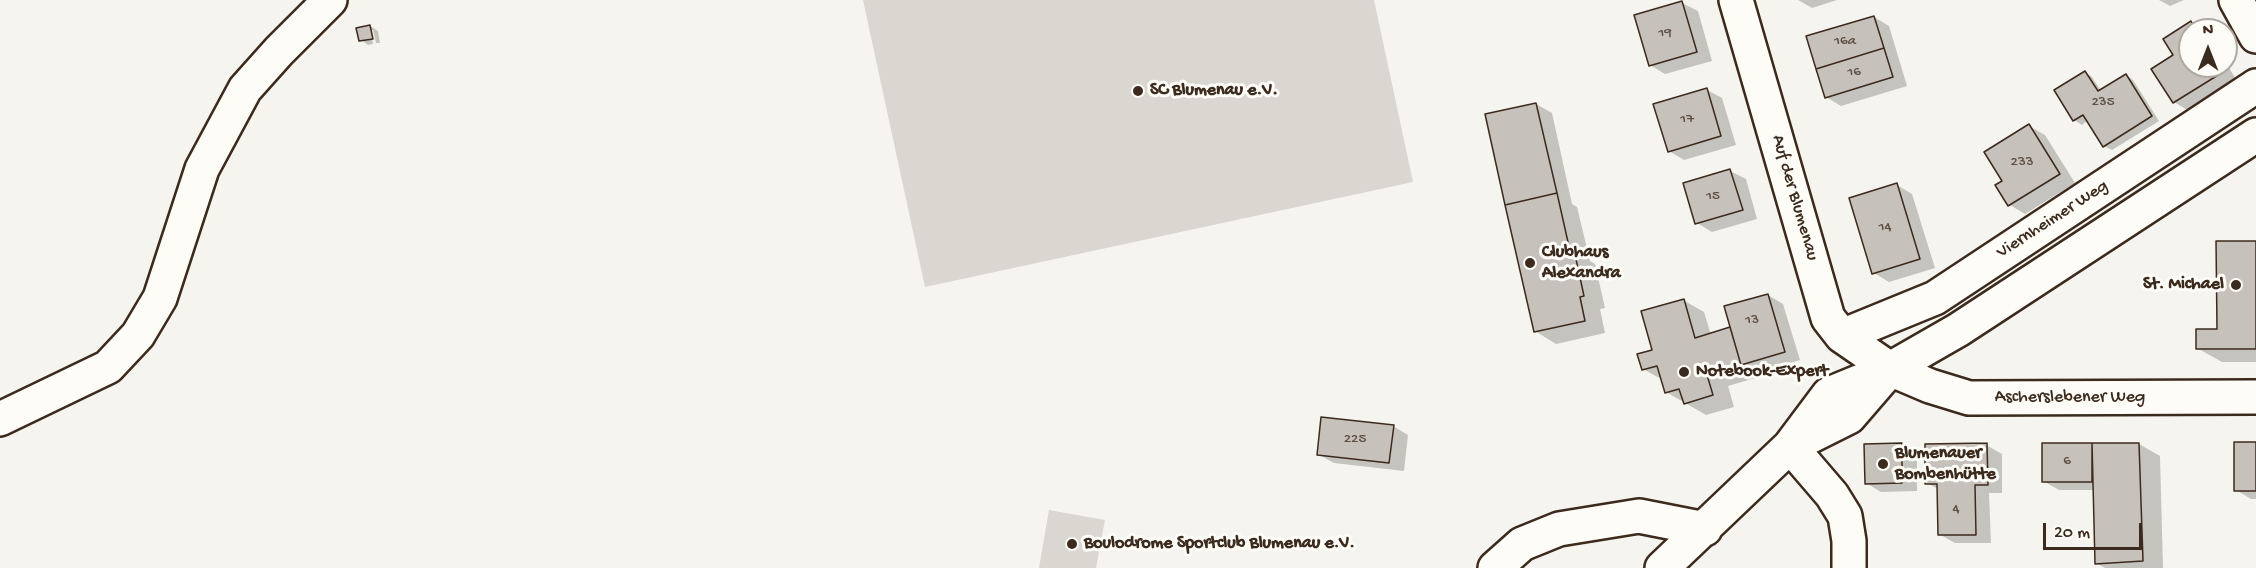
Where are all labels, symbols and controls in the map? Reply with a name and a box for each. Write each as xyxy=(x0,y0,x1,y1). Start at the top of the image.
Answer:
north arrow xyxy=(2178,18,2238,78)
text: N xyxy=(2203,22,2213,41)
house number: 19 xyxy=(1658,25,1672,43)
house number: 16a xyxy=(1834,33,1856,51)
house number: 16 xyxy=(1847,64,1861,82)
place label: SC Blumenau e.V. xyxy=(1150,80,1278,102)
marker: SC Blumenau e.V. xyxy=(1131,84,1145,98)
house number: 235 xyxy=(2091,94,2115,112)
house number: 17 xyxy=(1680,111,1694,129)
street label: Auf der Blumenau xyxy=(1766,133,1822,263)
house number: 233 xyxy=(2011,154,2033,172)
street label: Viernheimer Weg xyxy=(1993,176,2113,264)
house number: 15 xyxy=(1706,188,1720,206)
house number: 14 xyxy=(1878,219,1892,237)
place label: Clubhaus Alexandra xyxy=(1542,242,1621,284)
marker: Clubhaus Alexandra xyxy=(1523,256,1537,270)
place label: St. Michael xyxy=(2143,274,2224,296)
marker: St. Michael xyxy=(2229,278,2243,292)
house number: 13 xyxy=(1745,312,1759,330)
place label: Notebook-Expert xyxy=(1696,361,1828,383)
marker: Notebook-Expert xyxy=(1677,365,1691,379)
street label: Ascherslebener Weg xyxy=(1995,387,2145,409)
house number: 225 xyxy=(1344,431,1366,449)
place label: Blumenauer Bombenhütte xyxy=(1895,443,1996,486)
house number: 6 xyxy=(2063,453,2071,471)
marker: Blumenauer Bombenhütte xyxy=(1876,457,1890,471)
house number: 4 xyxy=(1952,501,1960,519)
scale bar xyxy=(2046,511,2145,549)
text: 20 m xyxy=(2054,523,2090,544)
place label: Boulodrome Sportclub Blumenau e.V. xyxy=(1084,533,1355,555)
marker: Boulodrome Sportclub Blumenau e.V. xyxy=(1065,537,1079,551)

